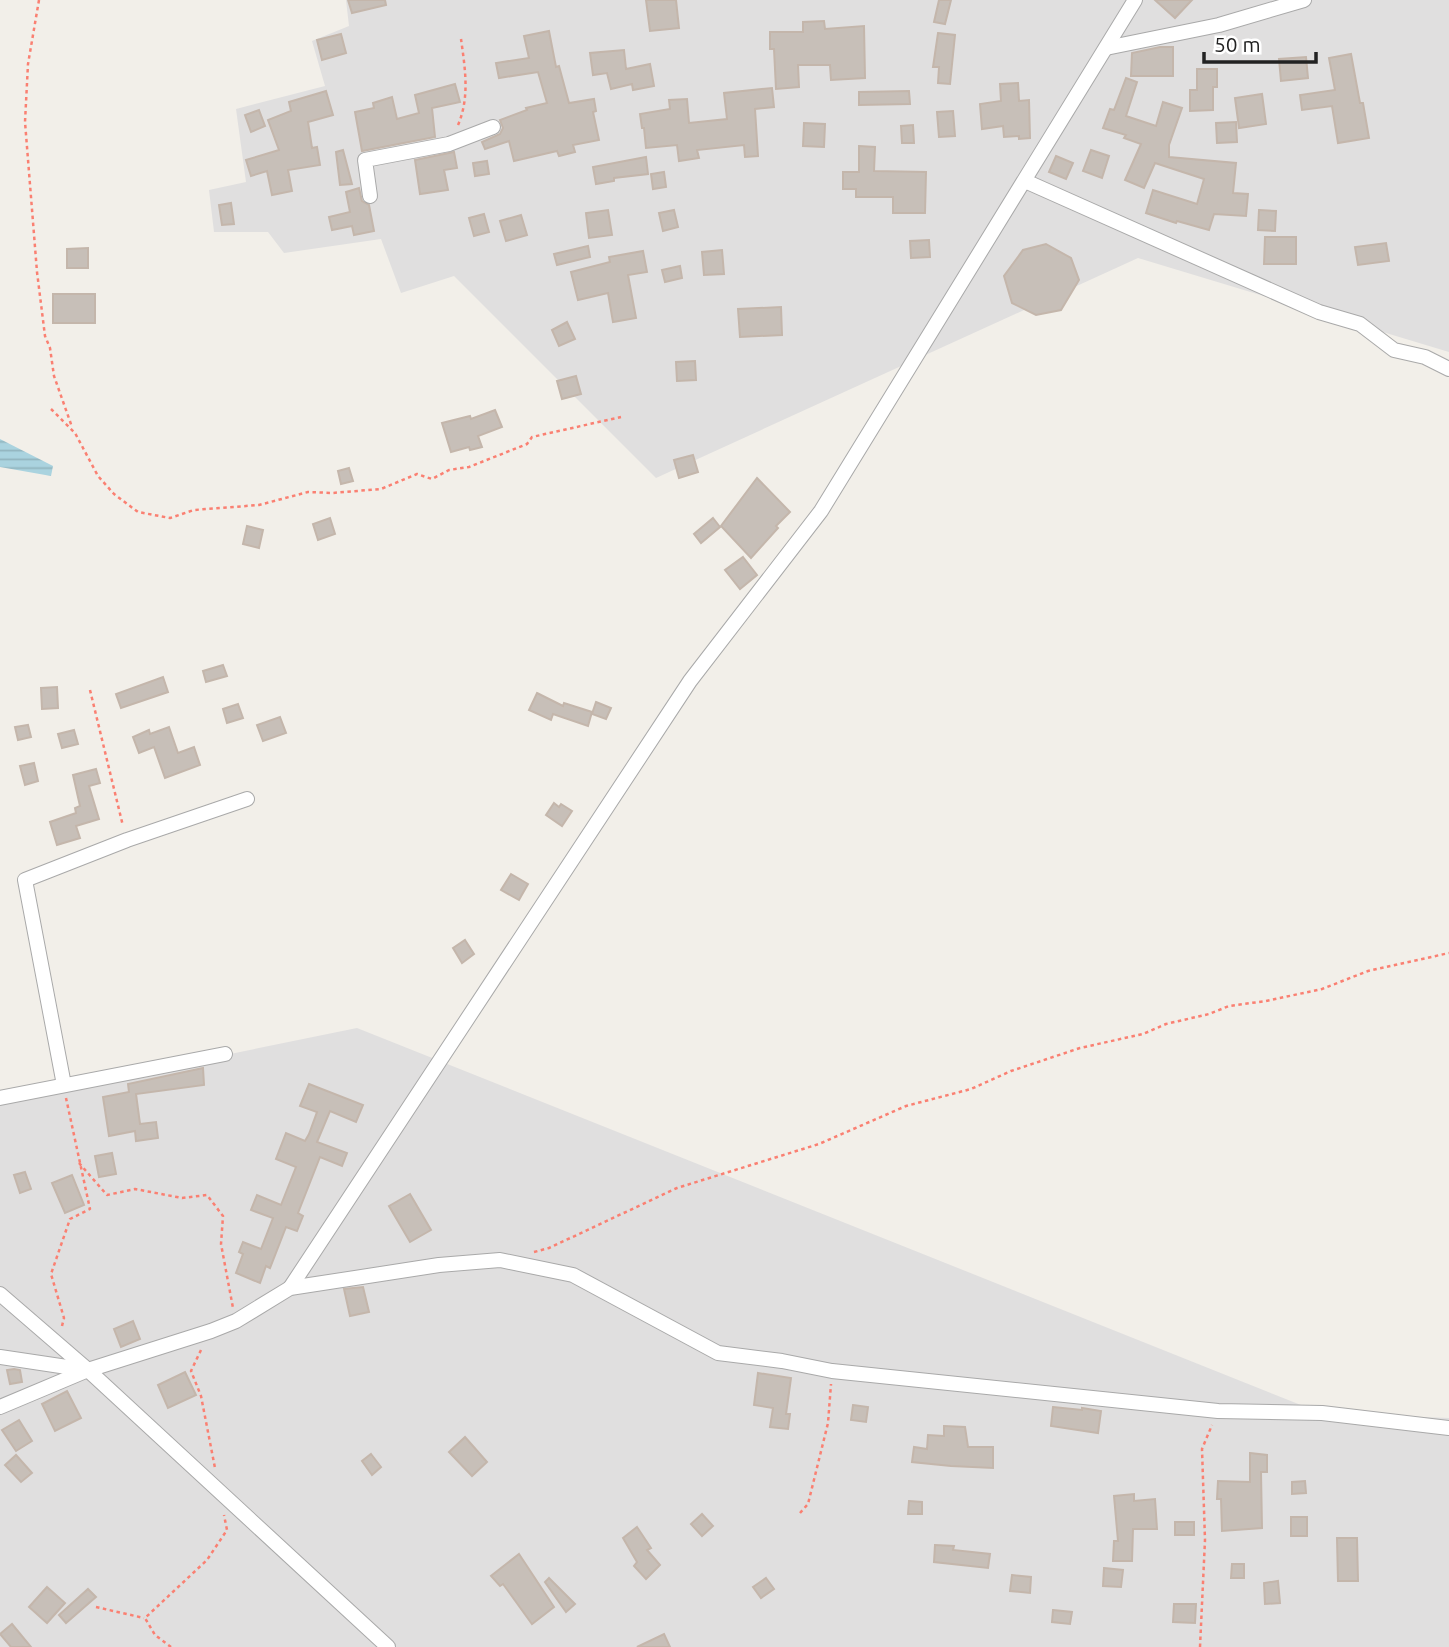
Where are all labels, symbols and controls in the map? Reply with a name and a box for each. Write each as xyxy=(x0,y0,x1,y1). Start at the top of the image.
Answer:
scale bar xyxy=(1204,21,1316,65)
text: 50 m xyxy=(1214,32,1261,56)

